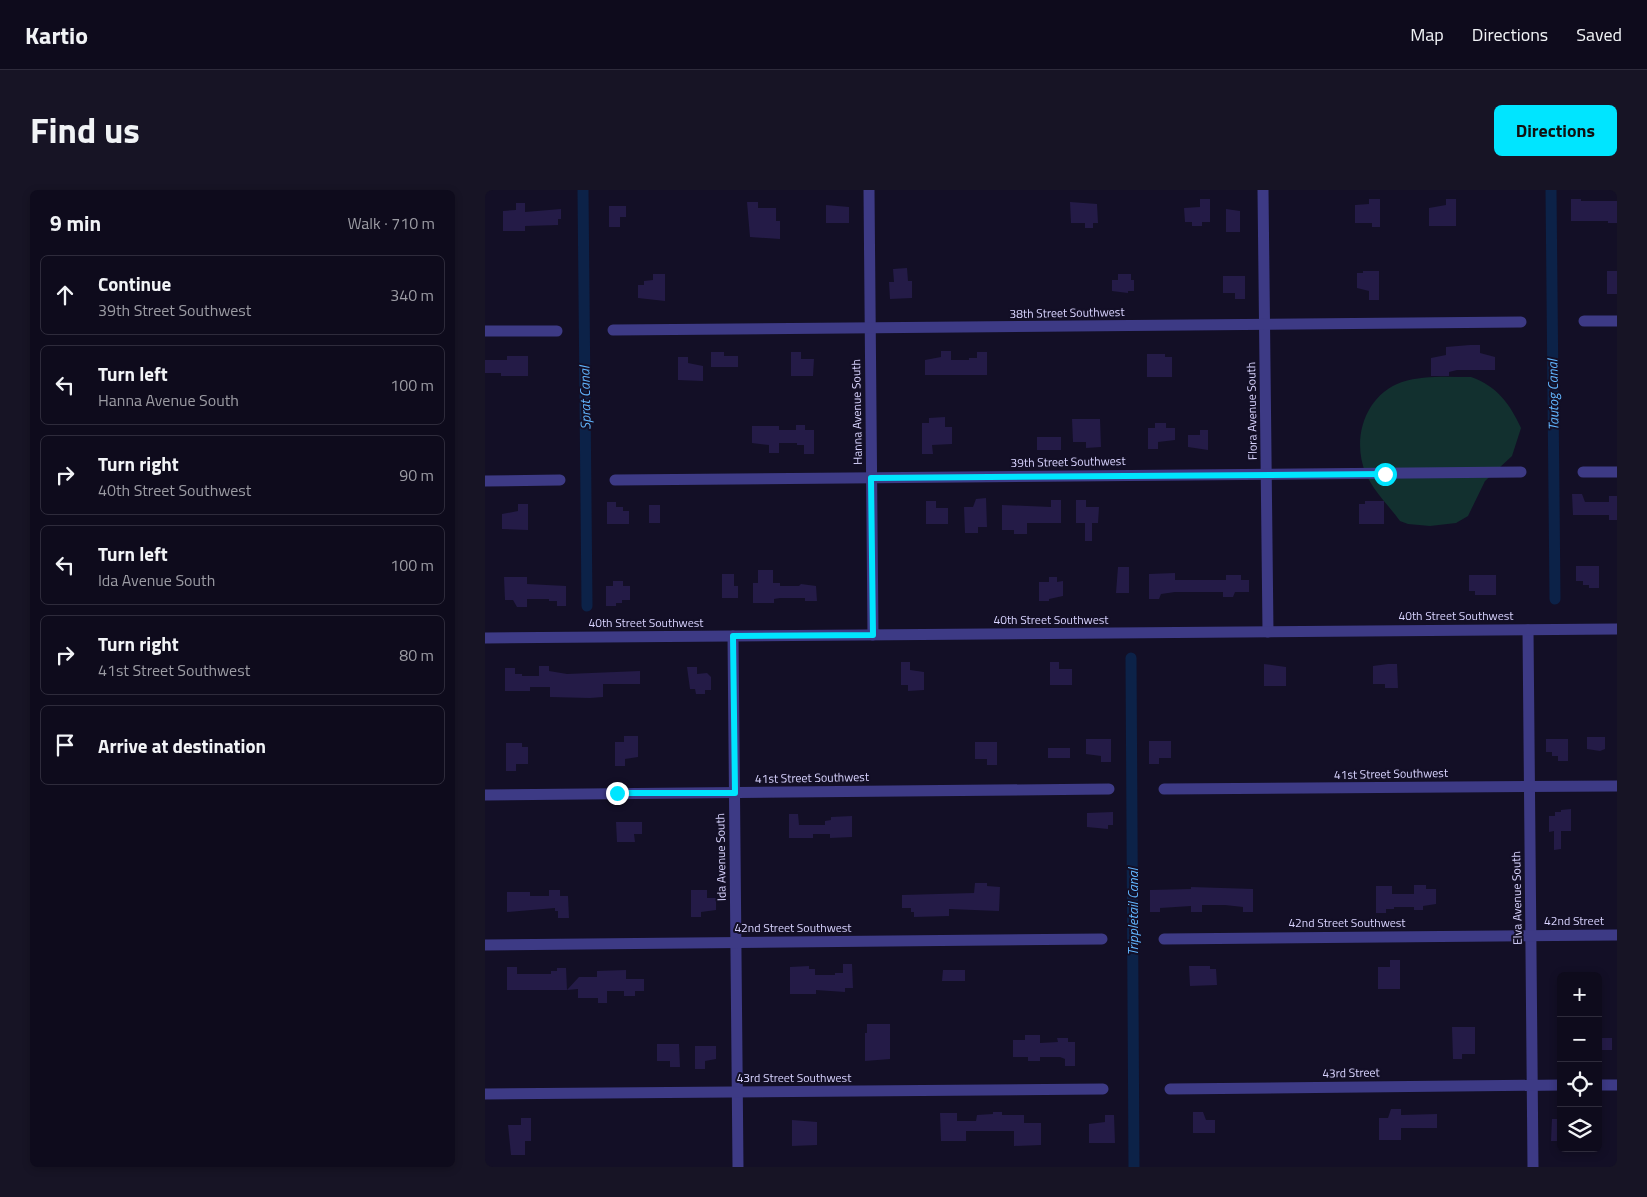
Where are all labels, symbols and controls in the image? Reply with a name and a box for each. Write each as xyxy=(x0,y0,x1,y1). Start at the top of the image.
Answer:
text: Kartio xyxy=(25,17,88,53)
text: Map xyxy=(1410,21,1444,48)
text: Directions xyxy=(1472,21,1548,48)
text: Saved xyxy=(1576,21,1622,48)
text: Find us xyxy=(30,103,140,157)
button: Directions xyxy=(1494,105,1617,156)
text: 9 min xyxy=(50,207,101,239)
text: Walk · 710 m xyxy=(347,211,435,235)
text: Continue xyxy=(98,269,171,298)
icon: ahead xyxy=(51,281,79,309)
text: 340 m xyxy=(390,283,434,307)
text: 39th Street Southwest xyxy=(98,298,251,322)
street label: 38th Street Southwest xyxy=(1009,302,1125,323)
water label: Tautog Canal xyxy=(1541,357,1564,431)
text: Turn left xyxy=(98,359,168,388)
street label: Hanna Avenue South xyxy=(846,359,867,465)
street label: Flora Avenue South xyxy=(1241,362,1262,460)
water label: Sprat Canal xyxy=(573,364,596,430)
icon: left xyxy=(51,371,79,399)
text: 100 m xyxy=(390,373,434,397)
text: Hanna Avenue South xyxy=(98,388,239,412)
text: Turn right xyxy=(98,449,179,478)
street label: 39th Street Southwest xyxy=(1010,451,1126,472)
icon: right xyxy=(51,461,79,489)
text: 90 m xyxy=(399,463,434,487)
route start xyxy=(1374,463,1397,486)
text: 40th Street Southwest xyxy=(98,478,251,502)
text: Turn left xyxy=(98,539,168,568)
icon: left xyxy=(51,551,79,579)
text: 100 m xyxy=(390,553,434,577)
text: Ida Avenue South xyxy=(98,568,215,592)
street label: 40th Street Southwest xyxy=(1398,606,1514,625)
street label: 40th Street Southwest xyxy=(993,610,1109,629)
street label: 40th Street Southwest xyxy=(588,613,704,632)
text: Turn right xyxy=(98,629,179,658)
icon: right xyxy=(51,641,79,669)
text: 80 m xyxy=(399,643,434,667)
text: 41st Street Southwest xyxy=(98,658,250,682)
icon: arrive xyxy=(51,731,79,759)
text: Arrive at destination xyxy=(98,731,266,760)
street label: 41st Street Southwest xyxy=(1334,763,1449,784)
street label: 41st Street Southwest xyxy=(755,767,870,788)
route end xyxy=(606,782,629,805)
street label: Ida Avenue South xyxy=(710,813,731,901)
street label: Elva Avenue South xyxy=(1506,851,1527,945)
water label: Trippletail Canal xyxy=(1122,866,1143,956)
street label: 42nd Street xyxy=(1544,911,1605,930)
street label: 42nd Street Southwest xyxy=(1288,913,1406,932)
street label: 42nd Street Southwest xyxy=(734,918,852,937)
map controls xyxy=(1557,972,1602,1152)
button: + xyxy=(1557,972,1602,1017)
button: − xyxy=(1557,1017,1602,1062)
street label: 43rd Street xyxy=(1322,1062,1381,1082)
button: locate xyxy=(1557,1062,1602,1107)
street label: 43rd Street Southwest xyxy=(737,1068,852,1087)
button: layers xyxy=(1557,1107,1602,1152)

